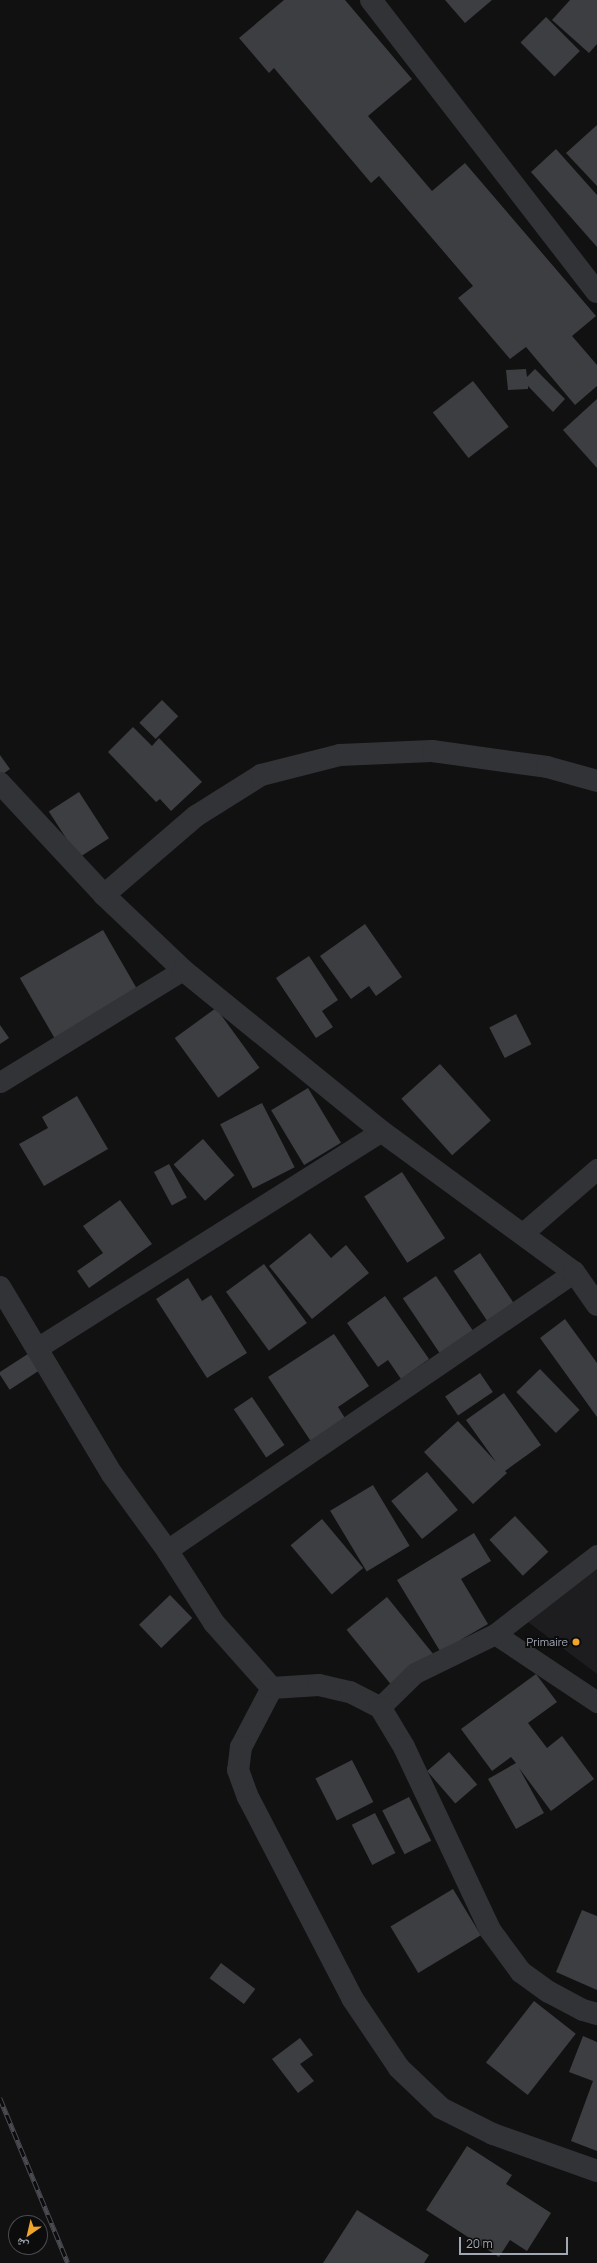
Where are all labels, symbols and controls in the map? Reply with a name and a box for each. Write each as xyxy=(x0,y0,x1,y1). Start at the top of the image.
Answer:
place label: Primaire xyxy=(527,1635,568,1649)
marker: Primaire xyxy=(571,1637,581,1647)
north arrow xyxy=(8,2215,48,2255)
scale bar xyxy=(461,2229,570,2255)
text: ش xyxy=(13,2235,31,2254)
text: 20 m xyxy=(466,2235,493,2252)

